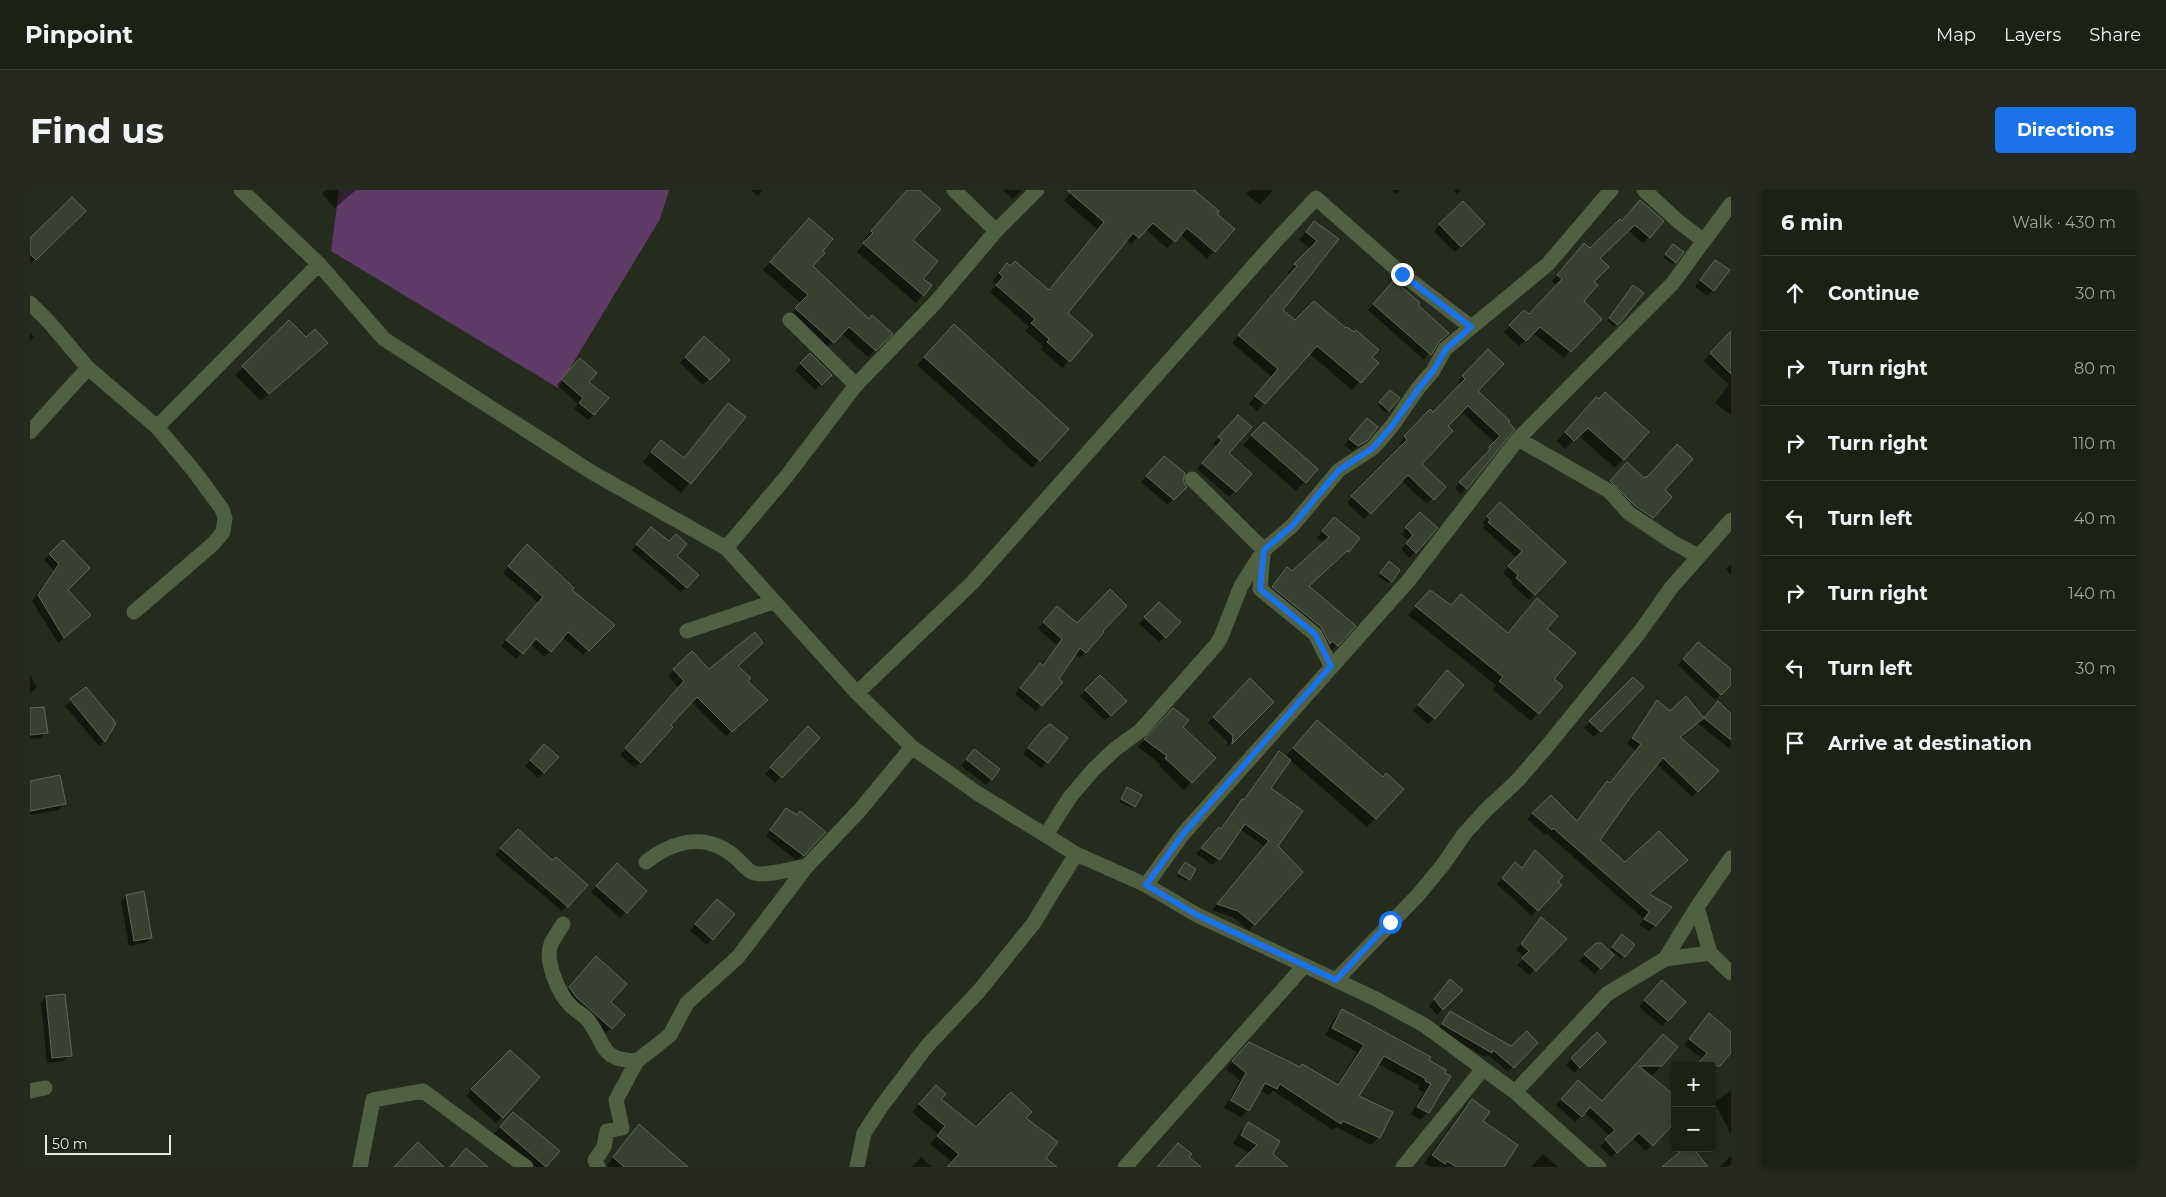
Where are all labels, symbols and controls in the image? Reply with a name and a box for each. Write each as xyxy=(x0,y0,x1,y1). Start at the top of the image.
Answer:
text: Pinpoint xyxy=(25,20,133,49)
text: Map xyxy=(1936,24,1976,46)
text: Layers xyxy=(2004,24,2061,46)
text: Share xyxy=(2089,24,2141,46)
button: Directions xyxy=(1995,107,2136,153)
text: Find us xyxy=(30,109,164,152)
text: 6 min xyxy=(1781,210,1843,235)
text: Walk · 430 m xyxy=(2012,213,2116,232)
route end xyxy=(1391,263,1414,286)
icon: ahead xyxy=(1781,279,1809,307)
text: Continue xyxy=(1828,282,1919,305)
text: 30 m xyxy=(2075,284,2116,303)
icon: right xyxy=(1781,354,1809,382)
text: Turn right xyxy=(1828,357,1928,380)
text: 80 m xyxy=(2074,359,2116,378)
icon: right xyxy=(1781,429,1809,457)
text: Turn right xyxy=(1828,432,1928,455)
text: 110 m xyxy=(2073,434,2116,453)
icon: left xyxy=(1781,504,1809,532)
text: Turn left xyxy=(1828,507,1913,530)
text: 40 m xyxy=(2074,509,2116,528)
icon: right xyxy=(1781,579,1809,607)
text: Turn right xyxy=(1828,582,1928,605)
text: 140 m xyxy=(2068,584,2116,603)
icon: left xyxy=(1781,654,1809,682)
text: Turn left xyxy=(1828,657,1913,680)
text: 30 m xyxy=(2075,659,2116,678)
icon: arrive xyxy=(1781,729,1809,757)
text: Arrive at destination xyxy=(1828,732,2032,755)
route start xyxy=(1379,911,1402,934)
map controls xyxy=(1671,1062,1716,1152)
button: + xyxy=(1671,1062,1716,1107)
button: − xyxy=(1671,1107,1716,1152)
scale bar xyxy=(45,1132,171,1155)
text: 50 m xyxy=(52,1135,88,1153)

